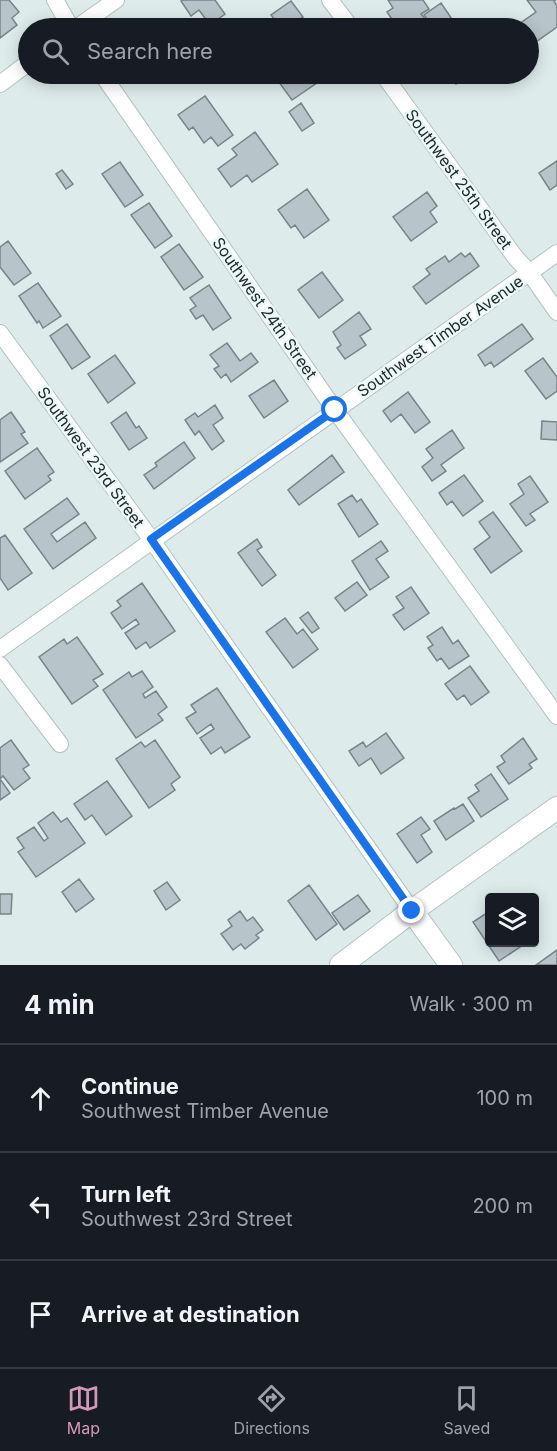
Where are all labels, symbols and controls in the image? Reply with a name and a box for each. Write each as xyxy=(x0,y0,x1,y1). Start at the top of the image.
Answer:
search box xyxy=(18,18,539,84)
icon: search xyxy=(39,35,72,68)
text: Search here xyxy=(87,38,213,64)
street label: Southwest 25th Street xyxy=(401,105,517,253)
street label: Southwest 24th Street xyxy=(208,233,322,383)
street label: Southwest Timber Avenue xyxy=(353,271,527,401)
street label: Southwest 23rd Street xyxy=(33,383,149,531)
route start xyxy=(321,396,347,422)
map controls xyxy=(485,893,539,947)
button: layers xyxy=(485,893,539,947)
route end xyxy=(398,897,424,923)
text: 4 min xyxy=(24,989,95,1020)
text: Walk · 300 m xyxy=(410,992,533,1016)
text: Continue xyxy=(81,1073,179,1099)
icon: ahead xyxy=(24,1082,57,1115)
text: 100 m xyxy=(476,1086,533,1110)
text: Southwest Timber Avenue xyxy=(81,1099,329,1123)
text: Turn left xyxy=(81,1181,171,1207)
icon: left xyxy=(24,1190,57,1223)
text: 200 m xyxy=(472,1194,533,1218)
text: Southwest 23rd Street xyxy=(81,1207,292,1231)
icon: arrive xyxy=(24,1298,57,1331)
text: Arrive at destination xyxy=(81,1301,300,1327)
tab: Map xyxy=(67,1382,100,1438)
tab: Directions xyxy=(234,1382,310,1438)
tab: Saved xyxy=(443,1382,490,1438)

